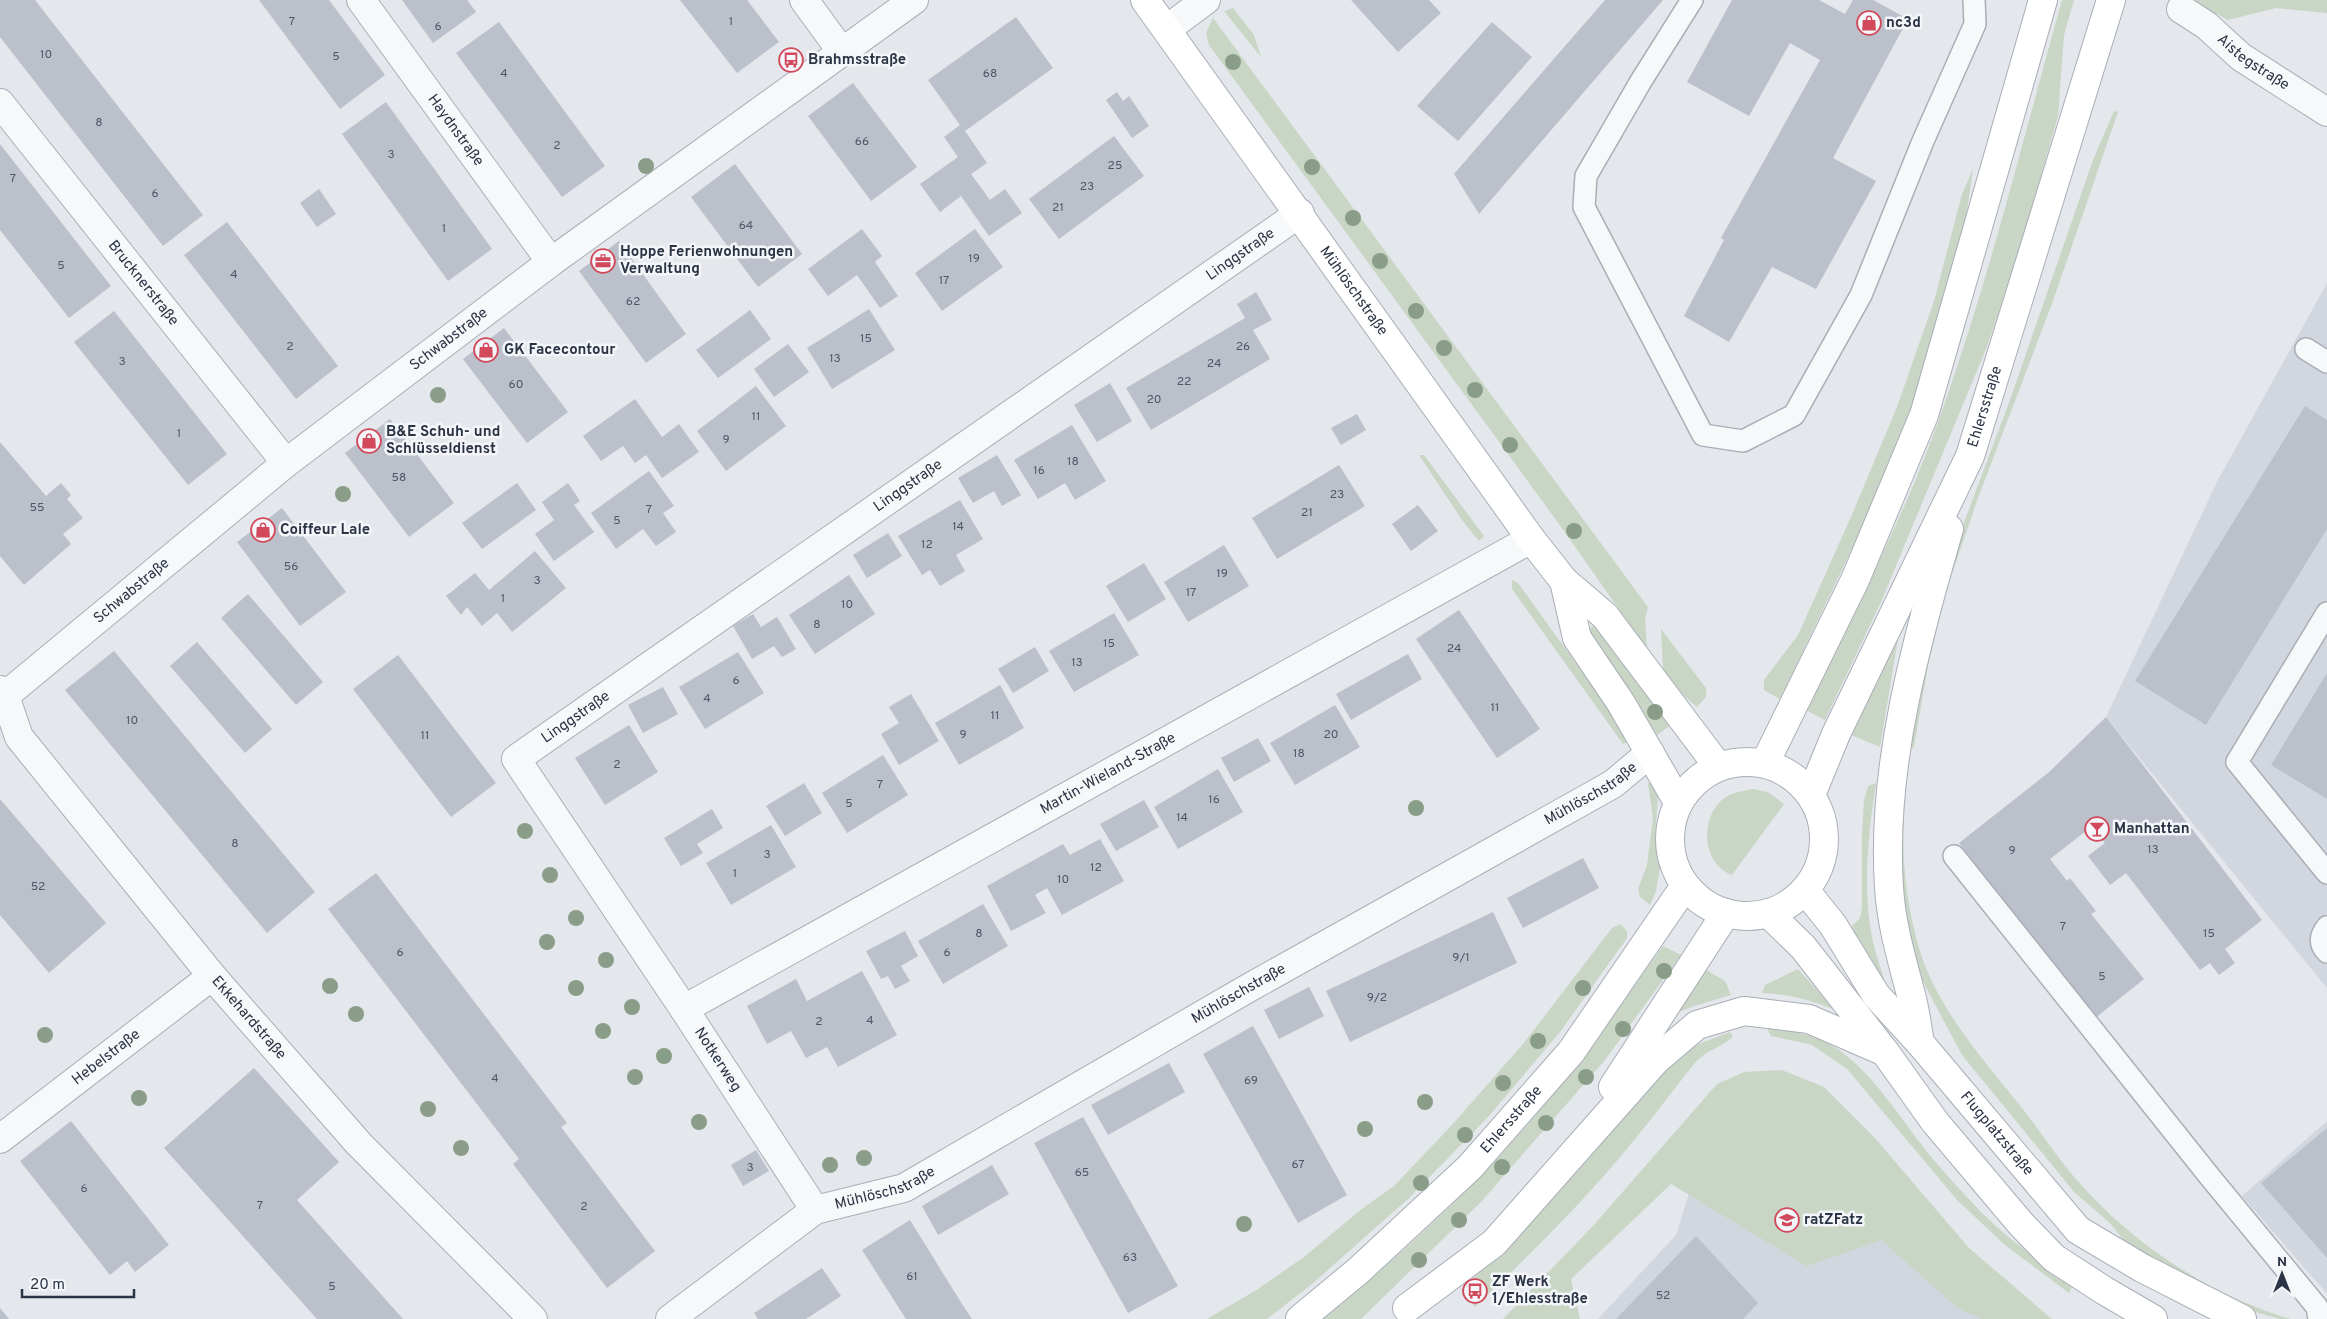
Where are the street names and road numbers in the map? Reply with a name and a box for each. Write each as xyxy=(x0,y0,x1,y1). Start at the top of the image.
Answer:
street label: Aistegstraße xyxy=(2213,30,2293,95)
street label: Haydnstraße xyxy=(423,91,488,170)
street label: Linggstraße xyxy=(1202,224,1279,285)
street label: Brucknerstraße xyxy=(103,237,183,330)
street label: Mühlöschstraße xyxy=(1315,243,1392,340)
street label: Schwabstraße xyxy=(406,304,492,375)
street label: Ehlersstraße xyxy=(1964,364,2007,450)
street label: Linggstraße xyxy=(870,455,946,516)
street label: Schwabstraße xyxy=(90,554,174,628)
street label: Linggstraße xyxy=(538,687,614,748)
street label: Martin-Wieland-Straße xyxy=(1037,728,1179,819)
street label: Mühlöschstraße xyxy=(1541,758,1641,830)
street label: Mühlöschstraße xyxy=(1188,959,1289,1028)
street label: Ekkehardstraße xyxy=(207,972,290,1064)
street label: Notkerweg xyxy=(689,1024,745,1096)
street label: Hebelstraße xyxy=(68,1025,144,1090)
street label: Ehlersstraße xyxy=(1477,1082,1546,1158)
street label: Flugplatzstraße xyxy=(1956,1088,2038,1180)
street label: Mühlöschstraße xyxy=(833,1162,939,1214)

